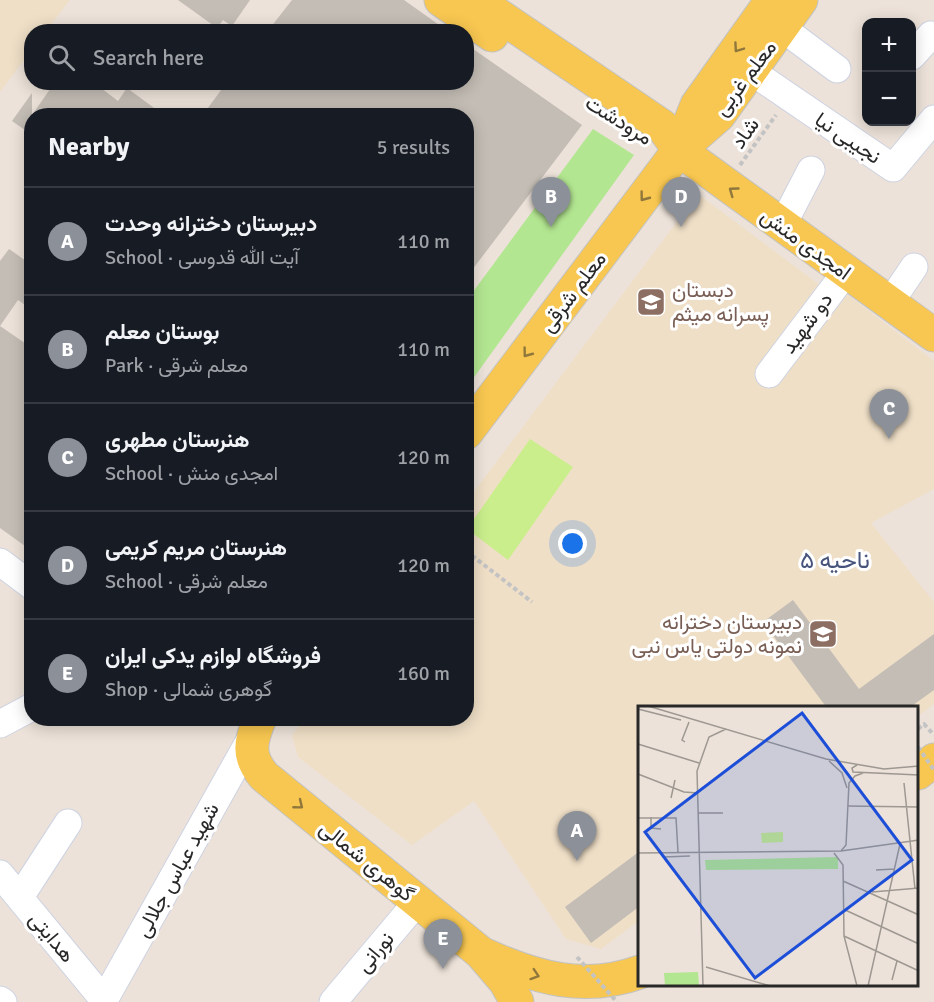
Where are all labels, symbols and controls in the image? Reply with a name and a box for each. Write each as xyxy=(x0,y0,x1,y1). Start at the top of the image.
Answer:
map controls xyxy=(862,18,916,126)
button: + xyxy=(862,18,916,72)
search box xyxy=(24,24,474,90)
street label: معلم غربی xyxy=(708,35,783,122)
icon: search xyxy=(45,41,78,74)
one-way arrow xyxy=(734,41,745,52)
text: Search here xyxy=(93,44,204,71)
button: − xyxy=(862,72,916,126)
street label: مرودشت xyxy=(581,89,657,151)
street label: نجیبی نیا xyxy=(810,106,886,170)
street label: شاد xyxy=(725,112,765,154)
text: Nearby xyxy=(48,131,129,163)
text: 5 results xyxy=(377,135,450,160)
pin: B xyxy=(532,178,570,227)
pin: D xyxy=(662,178,700,227)
one-way arrow xyxy=(729,187,740,198)
one-way arrow xyxy=(640,190,651,201)
street label: امجدی منش xyxy=(756,203,856,285)
text: دبیرستان دخترانه وحدت xyxy=(105,210,317,237)
text: A xyxy=(61,229,74,254)
text: 110 m xyxy=(397,229,450,254)
text: School · آیت الله قدوسی xyxy=(105,245,299,270)
street label: معلم شرقی xyxy=(534,247,613,338)
place label: دبستان پسرانه میثم xyxy=(672,277,769,328)
school or university icon: دبستان پسرانه میثم xyxy=(635,286,667,318)
street label: دو شهید xyxy=(776,287,838,359)
text: بوستان معلم xyxy=(105,318,220,345)
text: B xyxy=(61,337,74,362)
text: 110 m xyxy=(397,337,450,362)
one-way arrow xyxy=(523,346,534,357)
text: Park · معلم شرقی xyxy=(105,353,248,378)
pin: C xyxy=(870,390,908,439)
text: هنرستان مطهری xyxy=(105,426,249,453)
text: C xyxy=(61,445,74,470)
text: 120 m xyxy=(397,445,450,470)
text: School · امجدی منش xyxy=(105,461,278,486)
your location xyxy=(558,529,587,558)
text: هنرستان مریم کریمی xyxy=(105,534,287,561)
district label: ناحیه ۵ xyxy=(800,545,870,575)
text: D xyxy=(61,553,74,578)
text: 120 m xyxy=(397,553,450,578)
text: School · معلم شرقی xyxy=(105,569,268,594)
place label: دبیرستان دخترانه نمونه دولتی یاس نبی xyxy=(632,609,802,659)
school or university icon: دبیرستان دخترانه نمونه دولتی یاس نبی xyxy=(807,618,839,650)
text: فروشگاه لوازم یدکی ایران xyxy=(105,642,321,669)
text: E xyxy=(62,661,73,686)
text: 160 m xyxy=(397,661,450,686)
text: Shop · گوهری شمالی xyxy=(105,677,272,702)
inset map xyxy=(638,706,919,987)
one-way arrow xyxy=(292,797,303,808)
street label: شهید عباس جلالی xyxy=(129,798,225,942)
pin: A xyxy=(558,812,596,861)
street label: گوهری شمالی xyxy=(314,815,420,907)
street label: هدایتی xyxy=(23,906,81,968)
pin: E xyxy=(424,920,462,969)
street label: نورانی xyxy=(350,926,400,978)
one-way arrow xyxy=(529,967,540,980)

